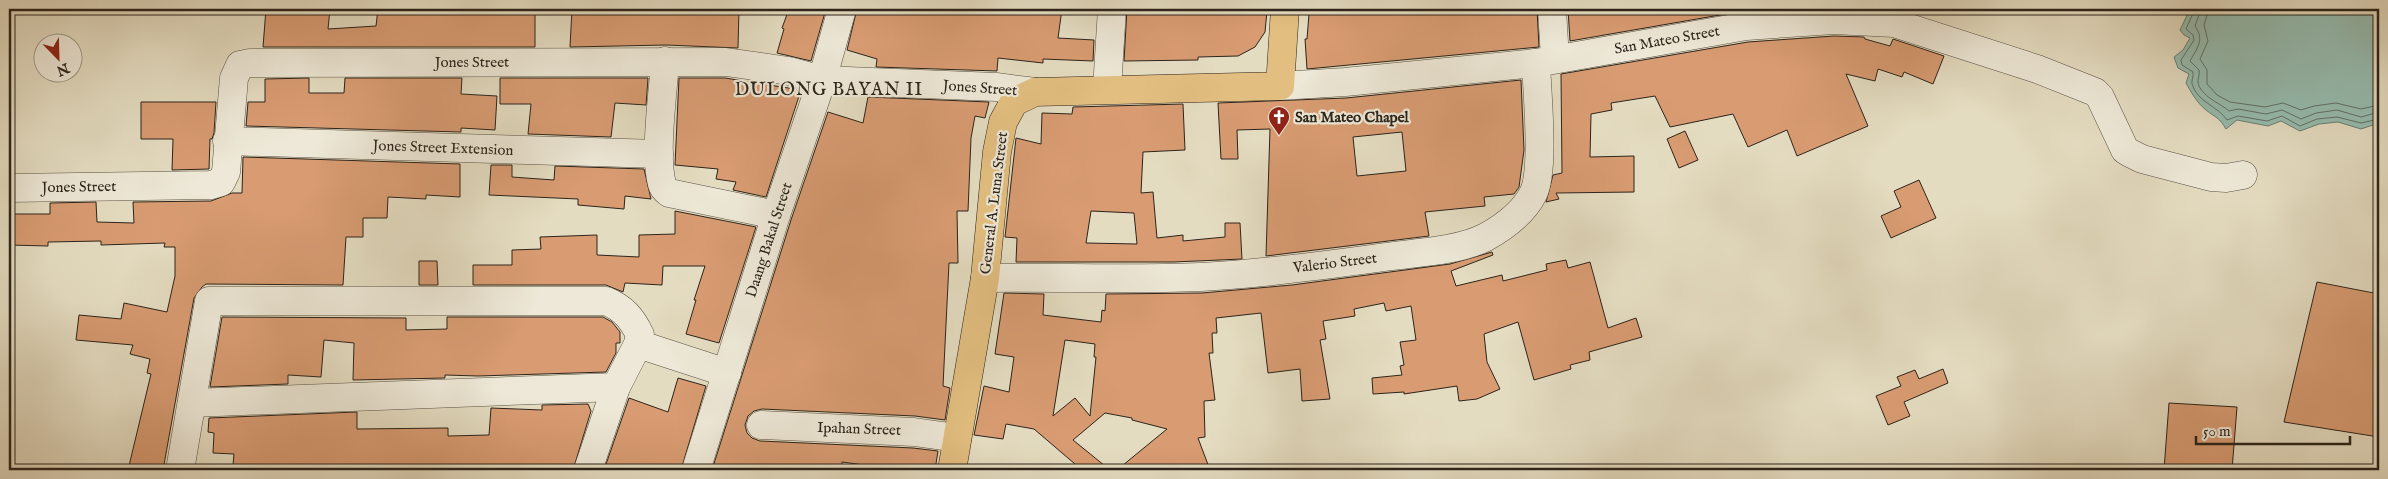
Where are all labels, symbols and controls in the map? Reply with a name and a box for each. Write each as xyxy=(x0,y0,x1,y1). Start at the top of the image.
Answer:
street label: San Mateo Street xyxy=(1613,21,1721,59)
north arrow xyxy=(32,32,82,82)
street label: Jones Street xyxy=(433,53,509,72)
text: N xyxy=(54,58,73,80)
street label: Jones Street xyxy=(940,76,1018,100)
district label: DULONG BAYAN II xyxy=(735,79,923,102)
church icon: San Mateo Chapel xyxy=(1267,105,1291,136)
place label: San Mateo Chapel xyxy=(1295,108,1410,127)
street label: General A. Luna Street xyxy=(976,131,1012,275)
street label: Jones Street Extension xyxy=(370,136,514,160)
street label: Jones Street xyxy=(40,177,116,197)
street label: Daang Bakal Street xyxy=(741,180,797,300)
street label: Valerio Street xyxy=(1291,248,1378,278)
scale bar xyxy=(2196,414,2349,446)
street label: Ipahan Street xyxy=(817,418,901,440)
text: 50 m xyxy=(2203,422,2231,441)

